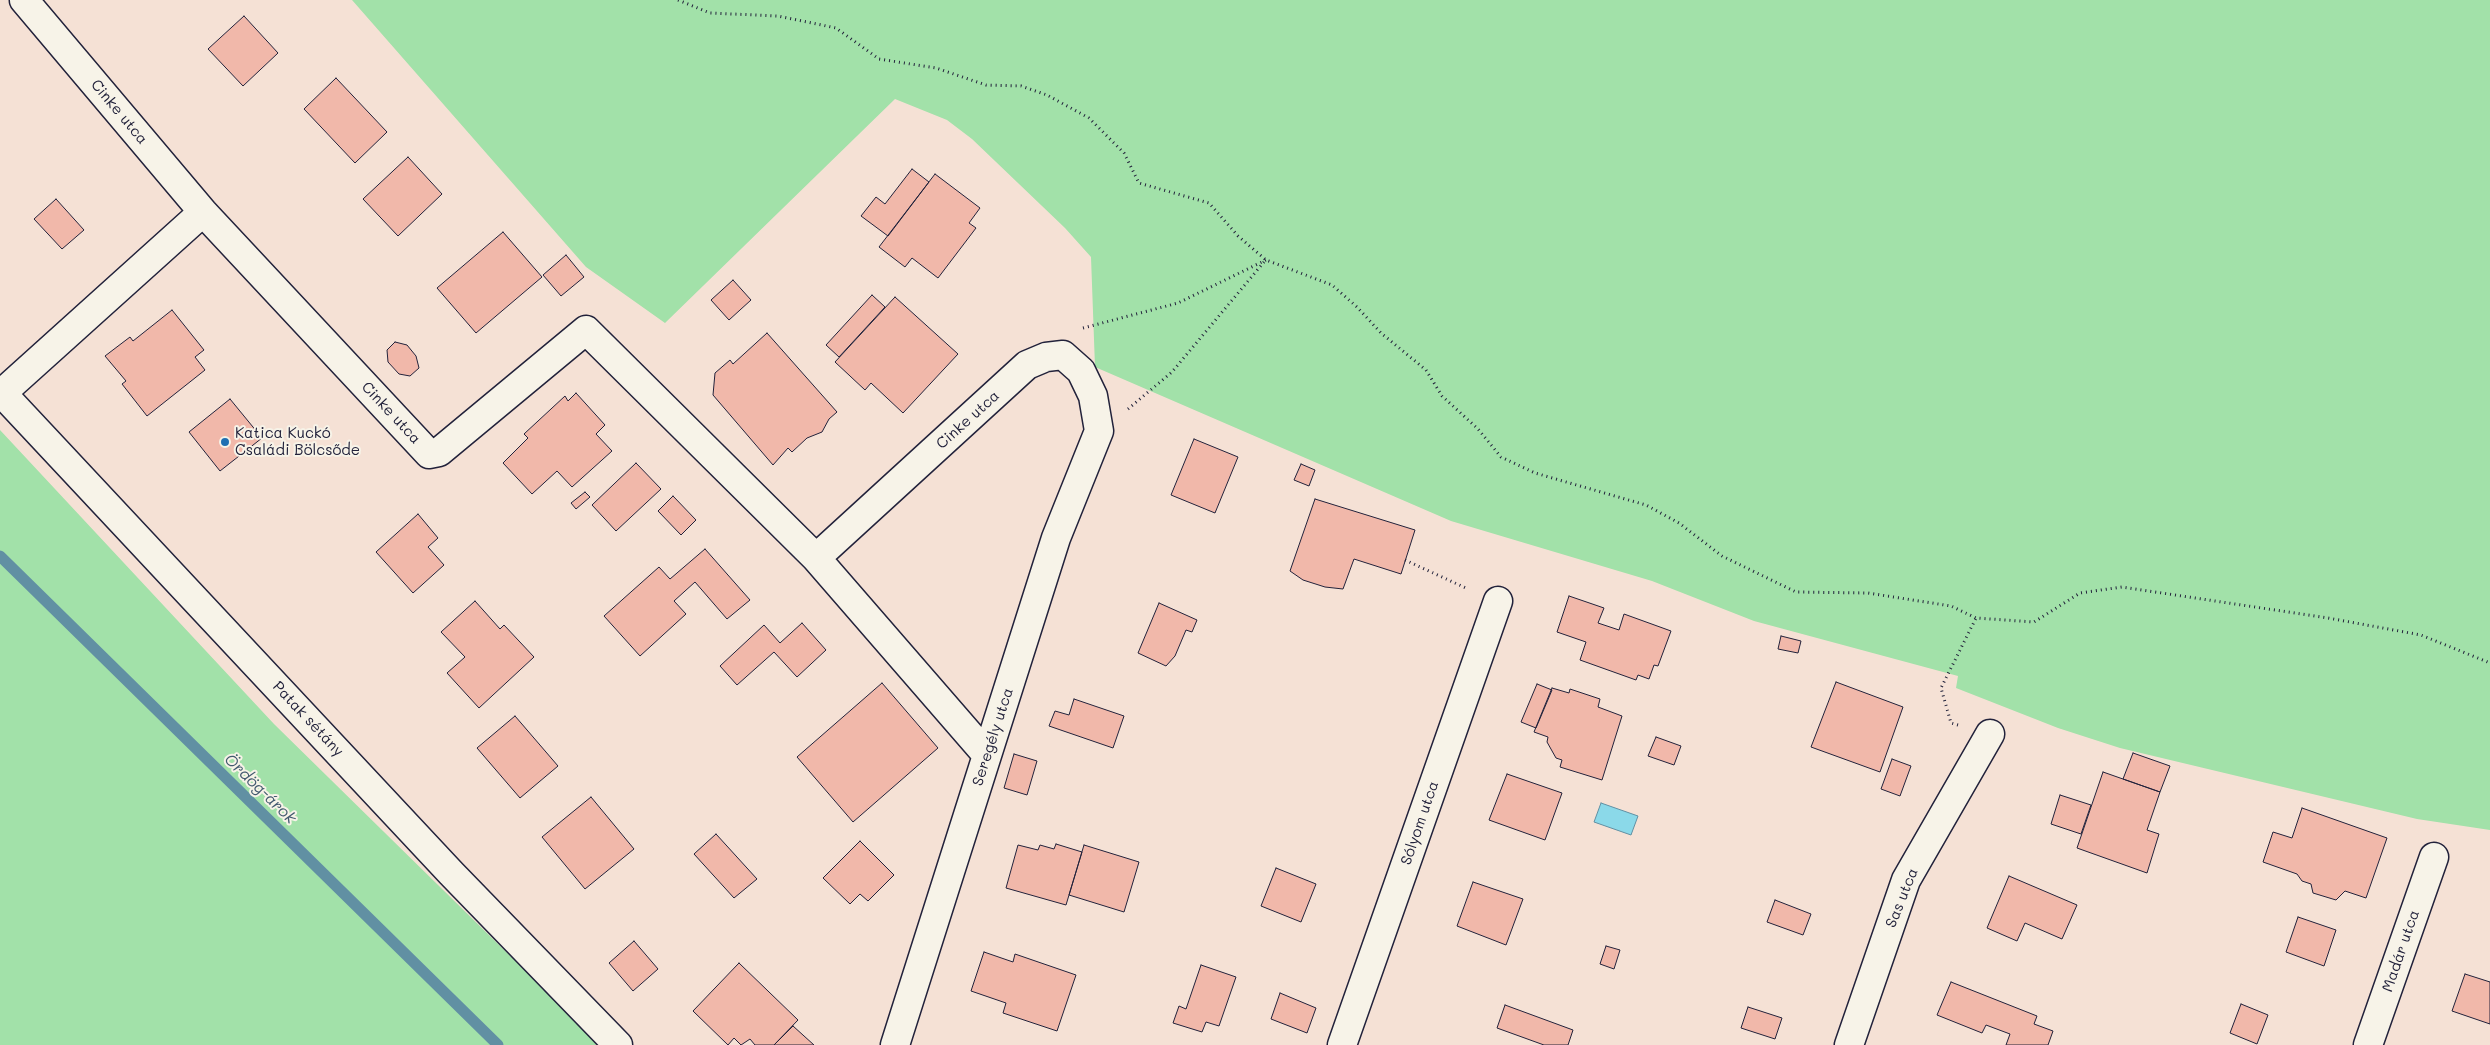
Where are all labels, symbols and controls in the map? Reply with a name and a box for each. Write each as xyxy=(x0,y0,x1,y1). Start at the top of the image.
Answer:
street label: Cinke utca xyxy=(87,76,151,148)
street label: Cinke utca xyxy=(358,378,424,448)
street label: Cinke utca xyxy=(933,387,1003,453)
place label: Katica Kuckó Családi Bölcsőde xyxy=(235,424,360,459)
marker: Katica Kuckó Családi Bölcsőde xyxy=(219,436,231,448)
street label: Patak sétány xyxy=(269,678,347,760)
street label: Seregély utca xyxy=(969,686,1017,788)
water label: Ördög-árok xyxy=(220,750,300,828)
street label: Sólyom utca xyxy=(1397,779,1443,867)
street label: Sas utca xyxy=(1882,865,1922,931)
street label: Madár utca xyxy=(2379,908,2423,994)

